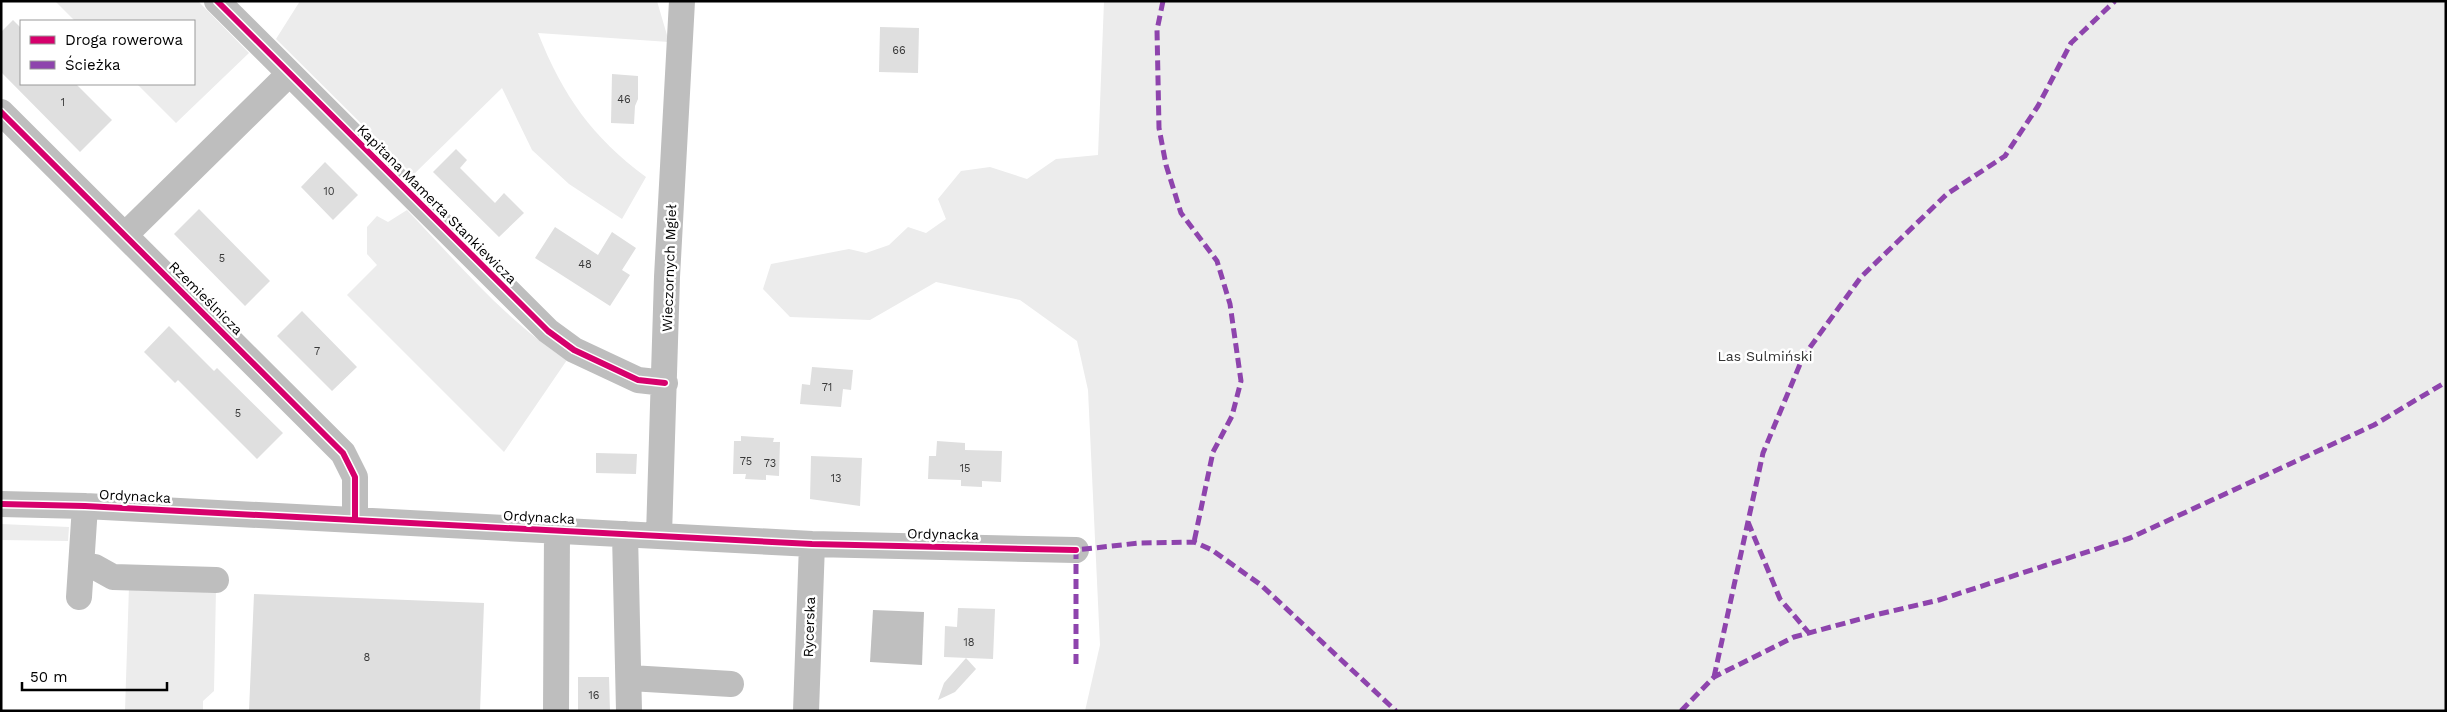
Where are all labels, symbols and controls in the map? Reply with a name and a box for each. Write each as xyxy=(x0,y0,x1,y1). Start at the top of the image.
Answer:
legend xyxy=(20,20,195,85)
text: Droga rowerowa xyxy=(65,31,183,49)
house number: 66 xyxy=(892,44,906,57)
text: Ścieżka xyxy=(65,55,121,74)
house number: 46 xyxy=(617,93,631,106)
house number: 1 xyxy=(61,96,65,109)
street label: Kapitana Mamerta Stankiewicza xyxy=(354,121,520,287)
house number: 10 xyxy=(323,185,335,198)
street label: Wieczornych Mgieł xyxy=(659,204,679,332)
house number: 5 xyxy=(219,252,225,265)
street label: Rzemieślnicza xyxy=(166,258,246,338)
house number: 48 xyxy=(578,258,592,271)
house number: 7 xyxy=(314,345,320,358)
park label: Las Sulmiński xyxy=(1717,348,1813,364)
house number: 71 xyxy=(822,381,832,394)
house number: 5 xyxy=(235,407,241,420)
house number: 75 xyxy=(740,455,752,468)
house number: 73 xyxy=(764,457,776,470)
house number: 15 xyxy=(960,462,970,475)
house number: 13 xyxy=(831,472,841,485)
street label: Ordynacka xyxy=(99,486,171,506)
street label: Ordynacka xyxy=(503,507,575,527)
street label: Ordynacka xyxy=(907,525,979,543)
street label: Rycerska xyxy=(800,596,818,658)
house number: 18 xyxy=(963,636,975,649)
house number: 8 xyxy=(364,651,371,664)
scale bar xyxy=(22,660,168,692)
text: 50 m xyxy=(30,668,67,686)
house number: 16 xyxy=(589,689,600,702)

